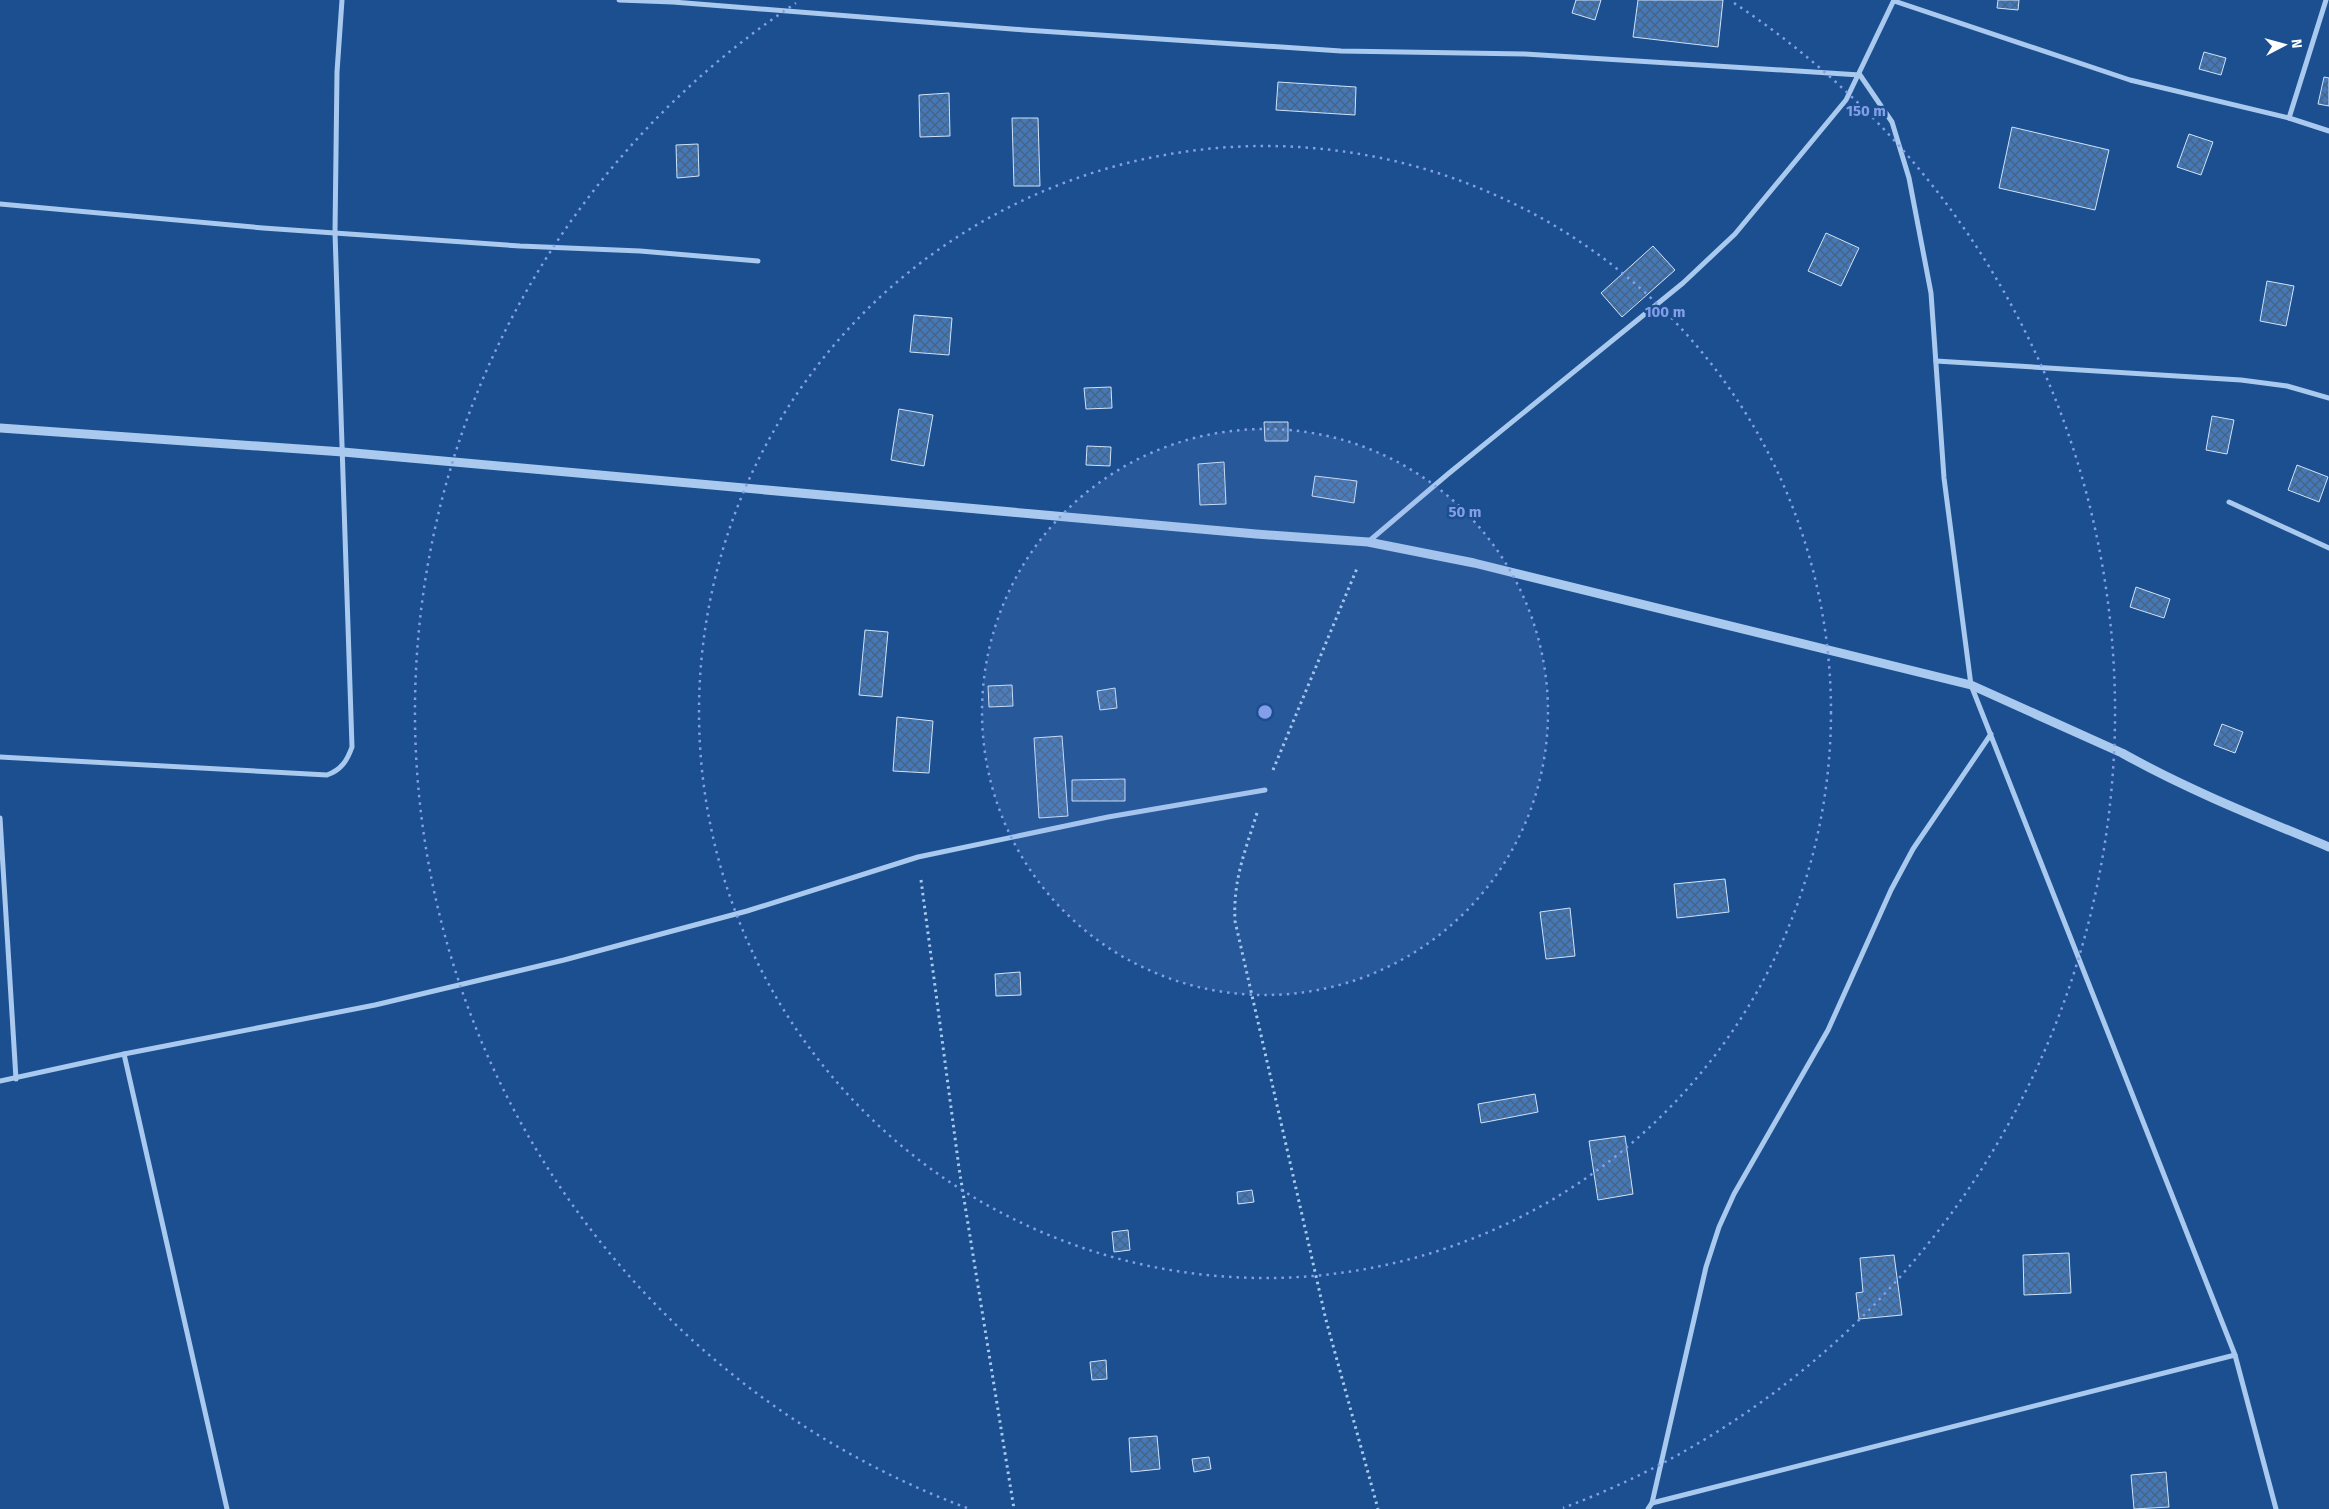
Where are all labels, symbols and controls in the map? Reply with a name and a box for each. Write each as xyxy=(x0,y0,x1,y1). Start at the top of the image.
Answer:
north arrow xyxy=(2259,20,2309,70)
text: N xyxy=(2287,38,2305,49)
text: 150 m xyxy=(1846,102,1886,120)
text: 100 m xyxy=(1645,303,1685,321)
text: 50 m xyxy=(1448,503,1482,521)
centre of rings xyxy=(1256,703,1274,721)

